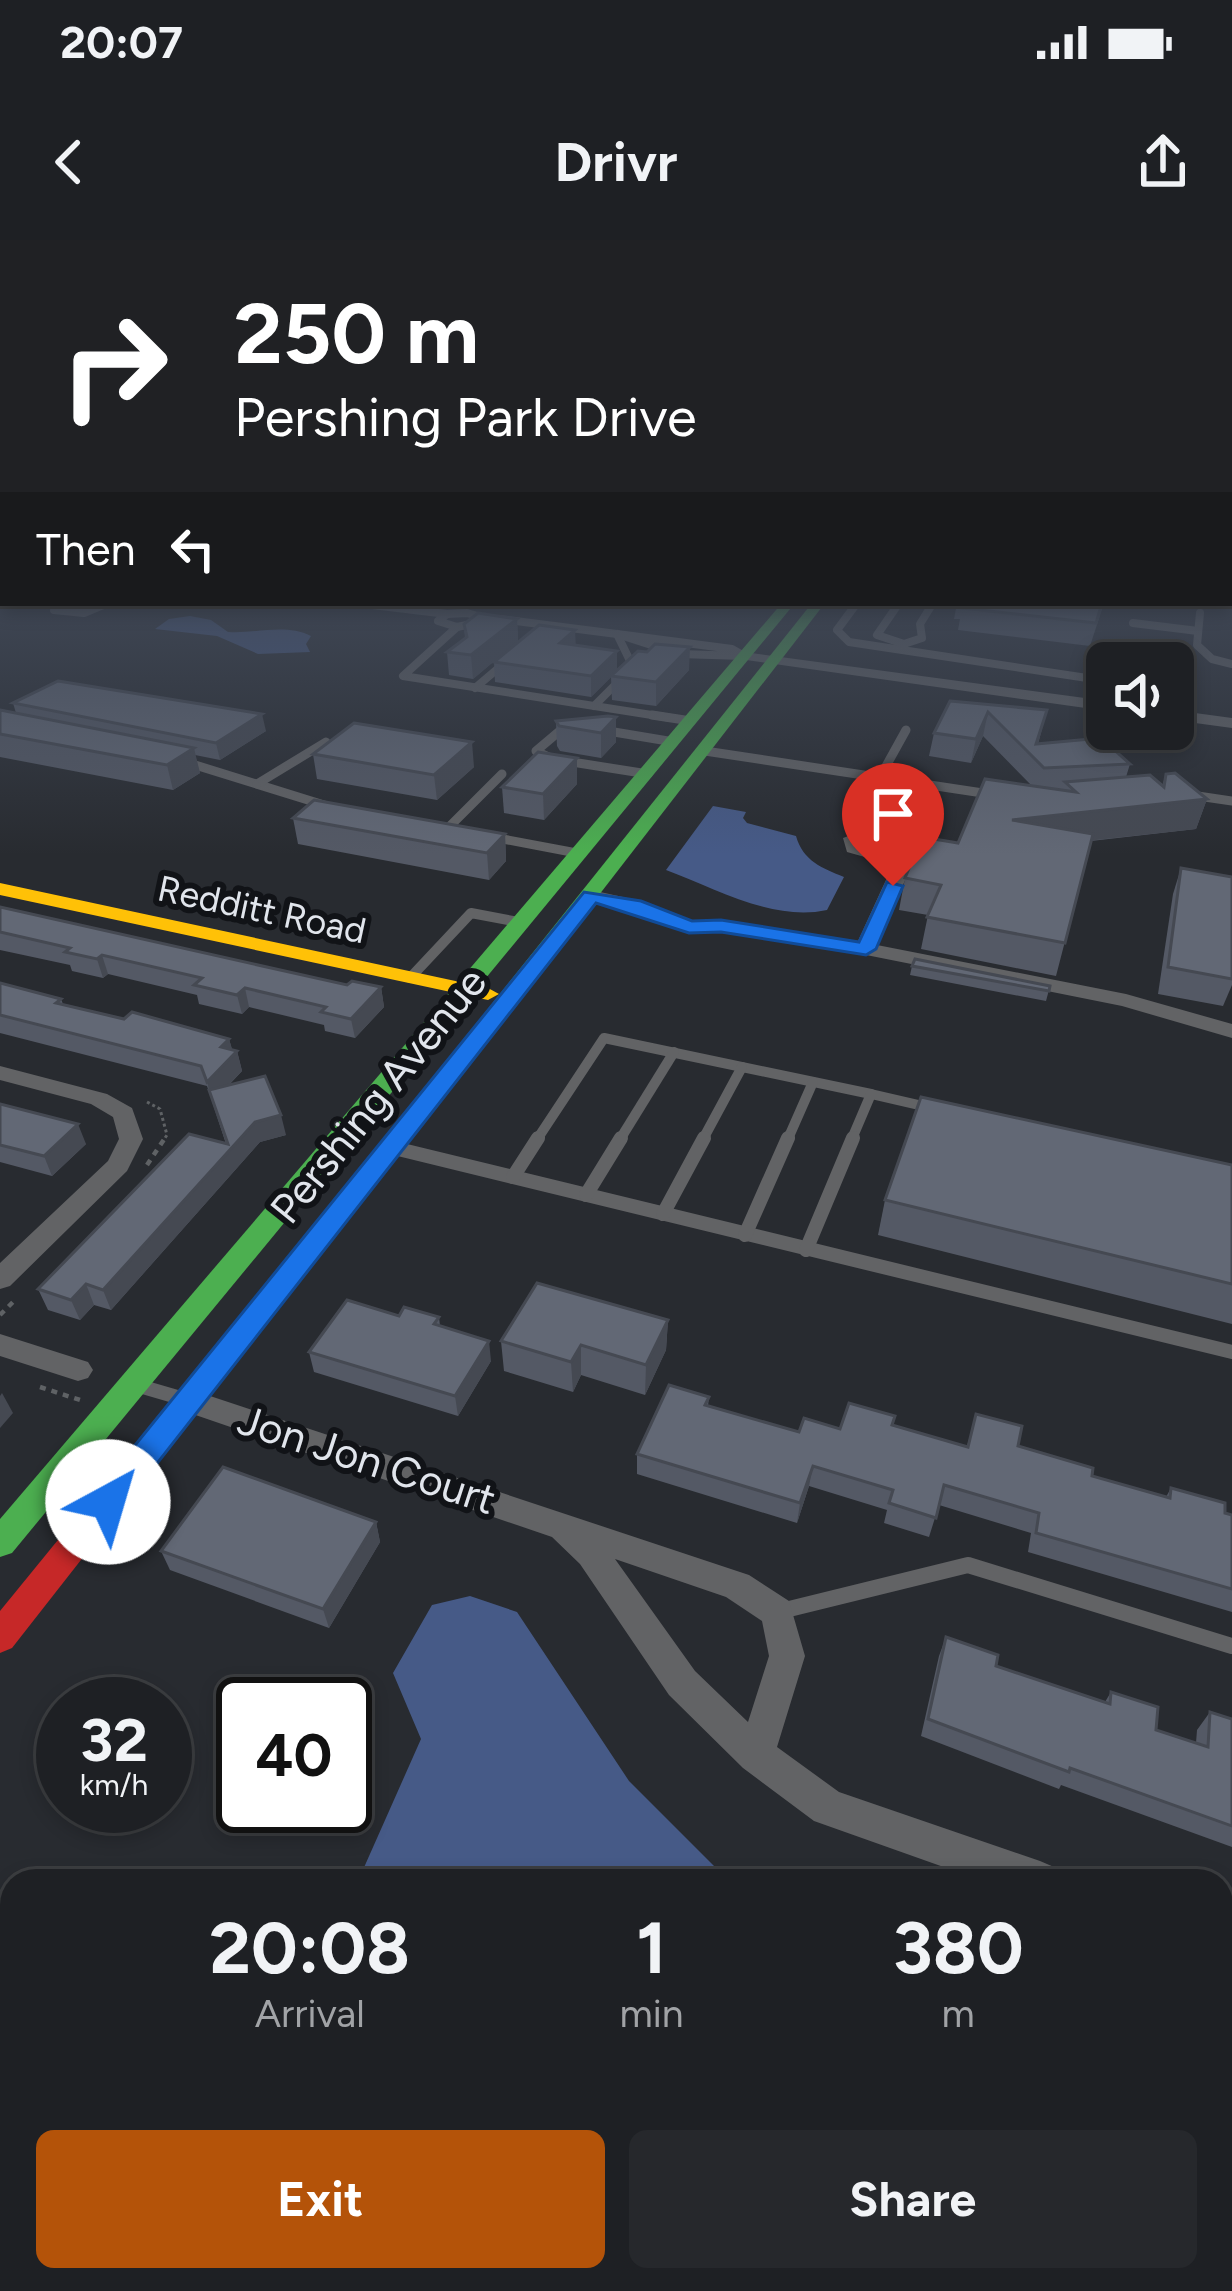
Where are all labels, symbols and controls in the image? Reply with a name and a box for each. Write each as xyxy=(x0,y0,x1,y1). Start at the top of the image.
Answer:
text: 20:07 xyxy=(60,15,183,69)
icon: back xyxy=(36,129,102,195)
icon: share xyxy=(1130,129,1196,195)
text: Drivr xyxy=(555,130,677,195)
text: 250 m xyxy=(234,283,479,384)
icon: right xyxy=(36,288,192,444)
text: Pershing Park Drive xyxy=(234,385,696,450)
icon: left xyxy=(160,516,226,582)
text: Then xyxy=(36,522,136,576)
map controls xyxy=(1086,642,1194,750)
button: sound xyxy=(1086,642,1194,750)
pin xyxy=(842,763,944,886)
icon: arrive xyxy=(860,781,926,847)
street label: Redditt Road xyxy=(154,866,370,953)
street label: Pershing Avenue xyxy=(260,957,497,1233)
street label: Jon Jon Court xyxy=(232,1394,502,1525)
position arrow xyxy=(45,1439,171,1565)
speed limit sign: 40 xyxy=(216,1677,372,1833)
text: 32 xyxy=(80,1704,148,1776)
text: km/h xyxy=(80,1766,148,1803)
text: 20:08 xyxy=(209,1905,410,1991)
text: 1 xyxy=(636,1905,667,1991)
text: 380 xyxy=(893,1905,1024,1991)
text: Arrival xyxy=(255,1990,365,2037)
text: min xyxy=(619,1990,683,2037)
text: m xyxy=(942,1990,975,2037)
button: Exit xyxy=(36,2130,605,2268)
button: Share xyxy=(629,2130,1197,2268)

